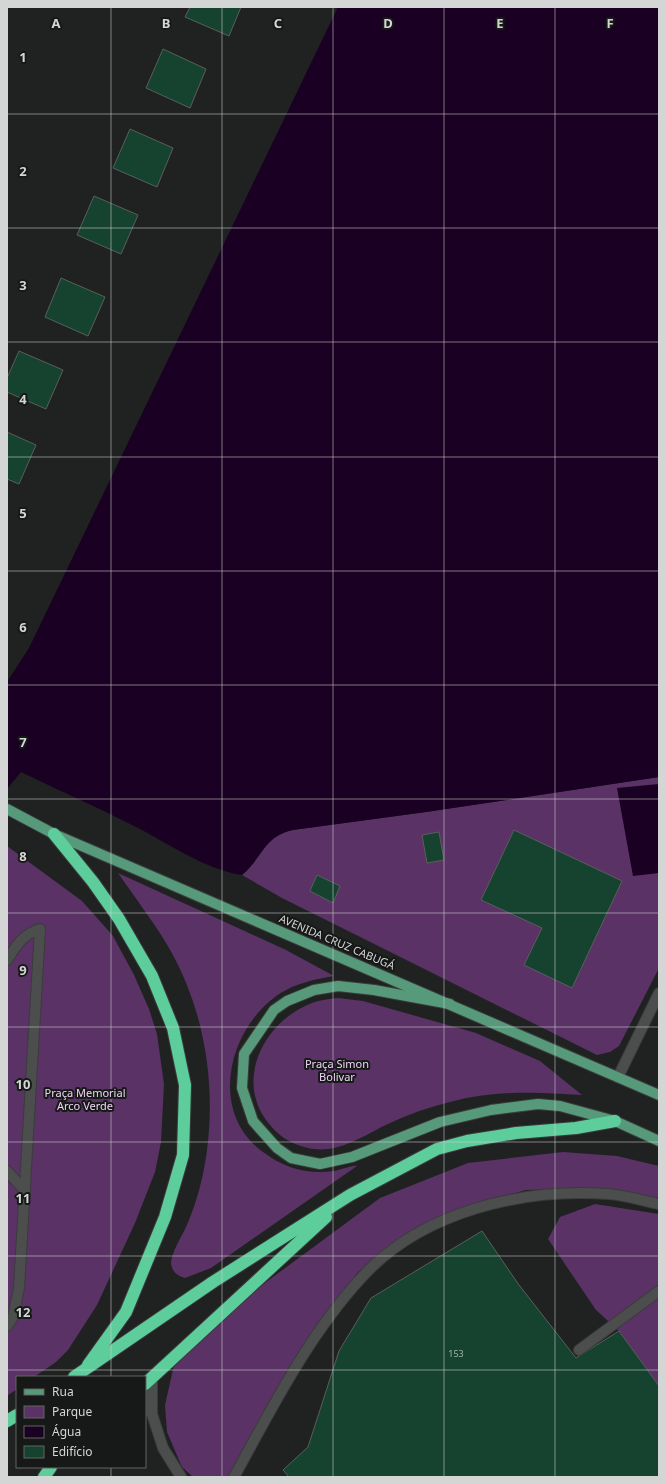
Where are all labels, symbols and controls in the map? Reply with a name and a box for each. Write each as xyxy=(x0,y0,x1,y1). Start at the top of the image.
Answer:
text: A xyxy=(52,14,61,32)
text: B xyxy=(162,14,170,32)
text: C xyxy=(274,14,282,32)
text: D xyxy=(383,14,393,32)
text: E xyxy=(496,14,504,32)
text: F xyxy=(606,14,614,32)
text: 1 xyxy=(19,48,27,66)
text: 2 xyxy=(19,162,27,180)
text: 3 xyxy=(19,276,27,294)
text: 4 xyxy=(19,390,27,408)
text: 5 xyxy=(19,504,27,522)
text: 6 xyxy=(19,618,27,636)
text: 7 xyxy=(19,733,27,751)
text: 8 xyxy=(19,847,27,865)
street label: AVENIDA CRUZ CABUGÁ xyxy=(277,910,398,973)
text: 9 xyxy=(19,961,27,979)
park label: Praça Simon Bolivar xyxy=(305,1056,369,1084)
text: 10 xyxy=(16,1075,30,1093)
park label: Praça Memorial Arco Verde xyxy=(45,1085,125,1113)
text: 11 xyxy=(16,1189,30,1207)
text: 12 xyxy=(16,1303,30,1321)
house number: 153 xyxy=(448,1347,464,1360)
legend xyxy=(16,1376,146,1468)
text: Rua xyxy=(52,1383,74,1400)
text: Parque xyxy=(52,1403,93,1420)
text: Água xyxy=(52,1423,81,1440)
text: Edifício xyxy=(52,1443,93,1460)

